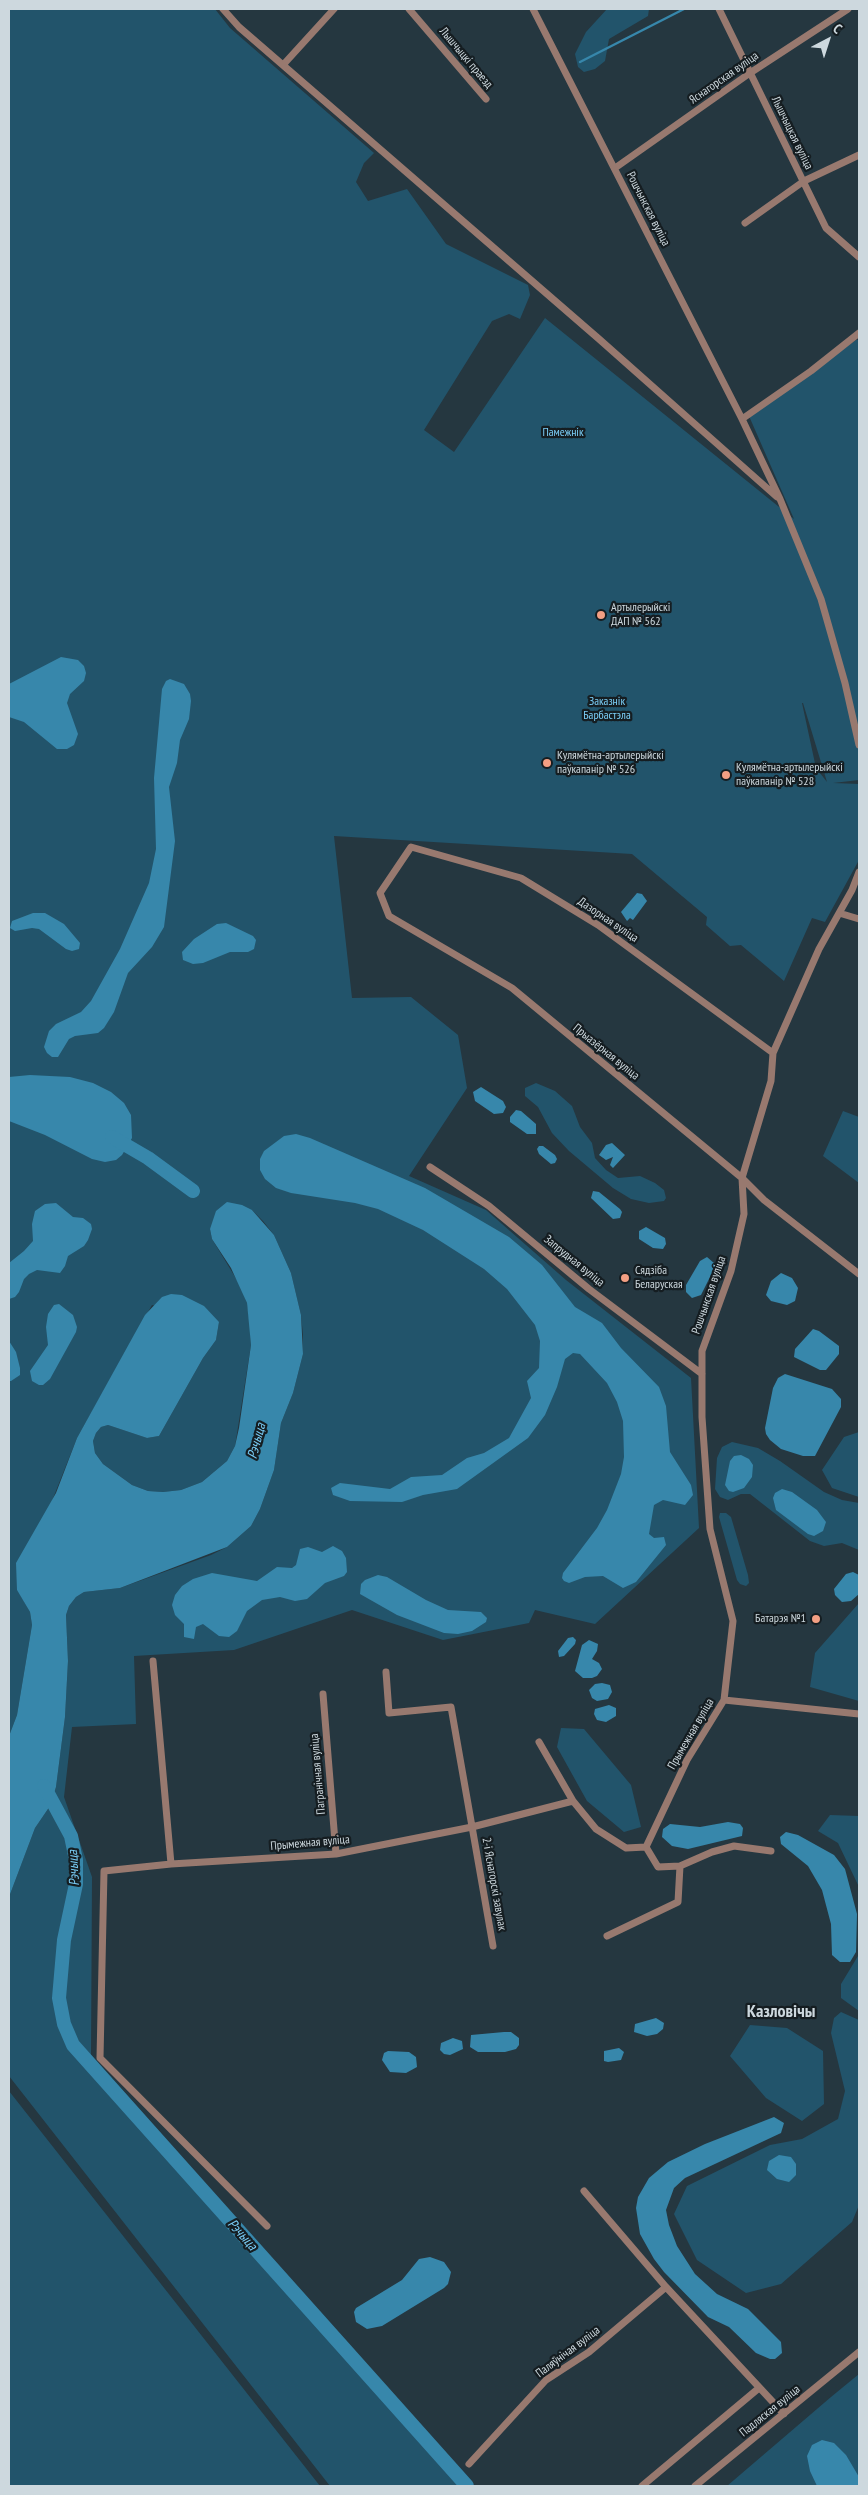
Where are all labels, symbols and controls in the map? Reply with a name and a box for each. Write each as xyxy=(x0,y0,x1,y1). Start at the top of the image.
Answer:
north arrow xyxy=(803,15,853,65)
text: С xyxy=(829,20,846,37)
street label: Лышчыцкі праезд xyxy=(436,24,496,92)
street label: Яснагорская вуліца xyxy=(687,49,761,107)
street label: Лышчыцкая вуліца xyxy=(768,94,816,172)
street label: Рошчынская вуліца xyxy=(623,169,673,249)
park label: Памежнік xyxy=(542,426,584,440)
place label: Артылерыйскі ДАП № 562 xyxy=(611,601,670,629)
marker: Артылерыйскі ДАП № 562 xyxy=(595,609,607,621)
park label: Заказнік Барбастэла xyxy=(583,695,631,723)
place label: Кулямётна-артылерыйскі паўкапанір № 526 xyxy=(557,749,664,777)
marker: Кулямётна-артылерыйскі паўкапанір № 526 xyxy=(541,757,553,769)
place label: Кулямётна-артылерыйскі паўкапанір № 528 xyxy=(736,761,843,789)
marker: Кулямётна-артылерыйскі паўкапанір № 528 xyxy=(720,769,732,781)
street label: Дазорная вуліца xyxy=(575,894,641,946)
street label: Прыазёрная вуліца xyxy=(570,1021,642,1083)
street label: Запрудная вуліца xyxy=(541,1232,607,1290)
street label: Рошчынская вуліца xyxy=(689,1254,729,1336)
place label: Сядзіба Беларуская xyxy=(635,1264,683,1292)
marker: Сядзіба Беларуская xyxy=(619,1272,631,1284)
water label: Рэчыца xyxy=(244,1421,270,1461)
place label: Батарэя №1 xyxy=(755,1612,806,1626)
marker: Батарэя №1 xyxy=(810,1613,822,1625)
street label: Прымежная вуліца xyxy=(665,1696,717,1772)
street label: Пагранічная вуліца xyxy=(307,1733,329,1815)
street label: Прымежная вуліца xyxy=(270,1832,350,1854)
street label: 2-і Яснагорскі завулак xyxy=(479,1836,509,1932)
water label: Рэчыца xyxy=(65,1850,83,1886)
district label: Казловічы xyxy=(747,2001,815,2023)
water label: Рэчыца xyxy=(224,2216,260,2254)
street label: Паляўнічая вуліца xyxy=(533,2323,603,2381)
street label: Падляская вуліца xyxy=(737,2382,803,2440)

